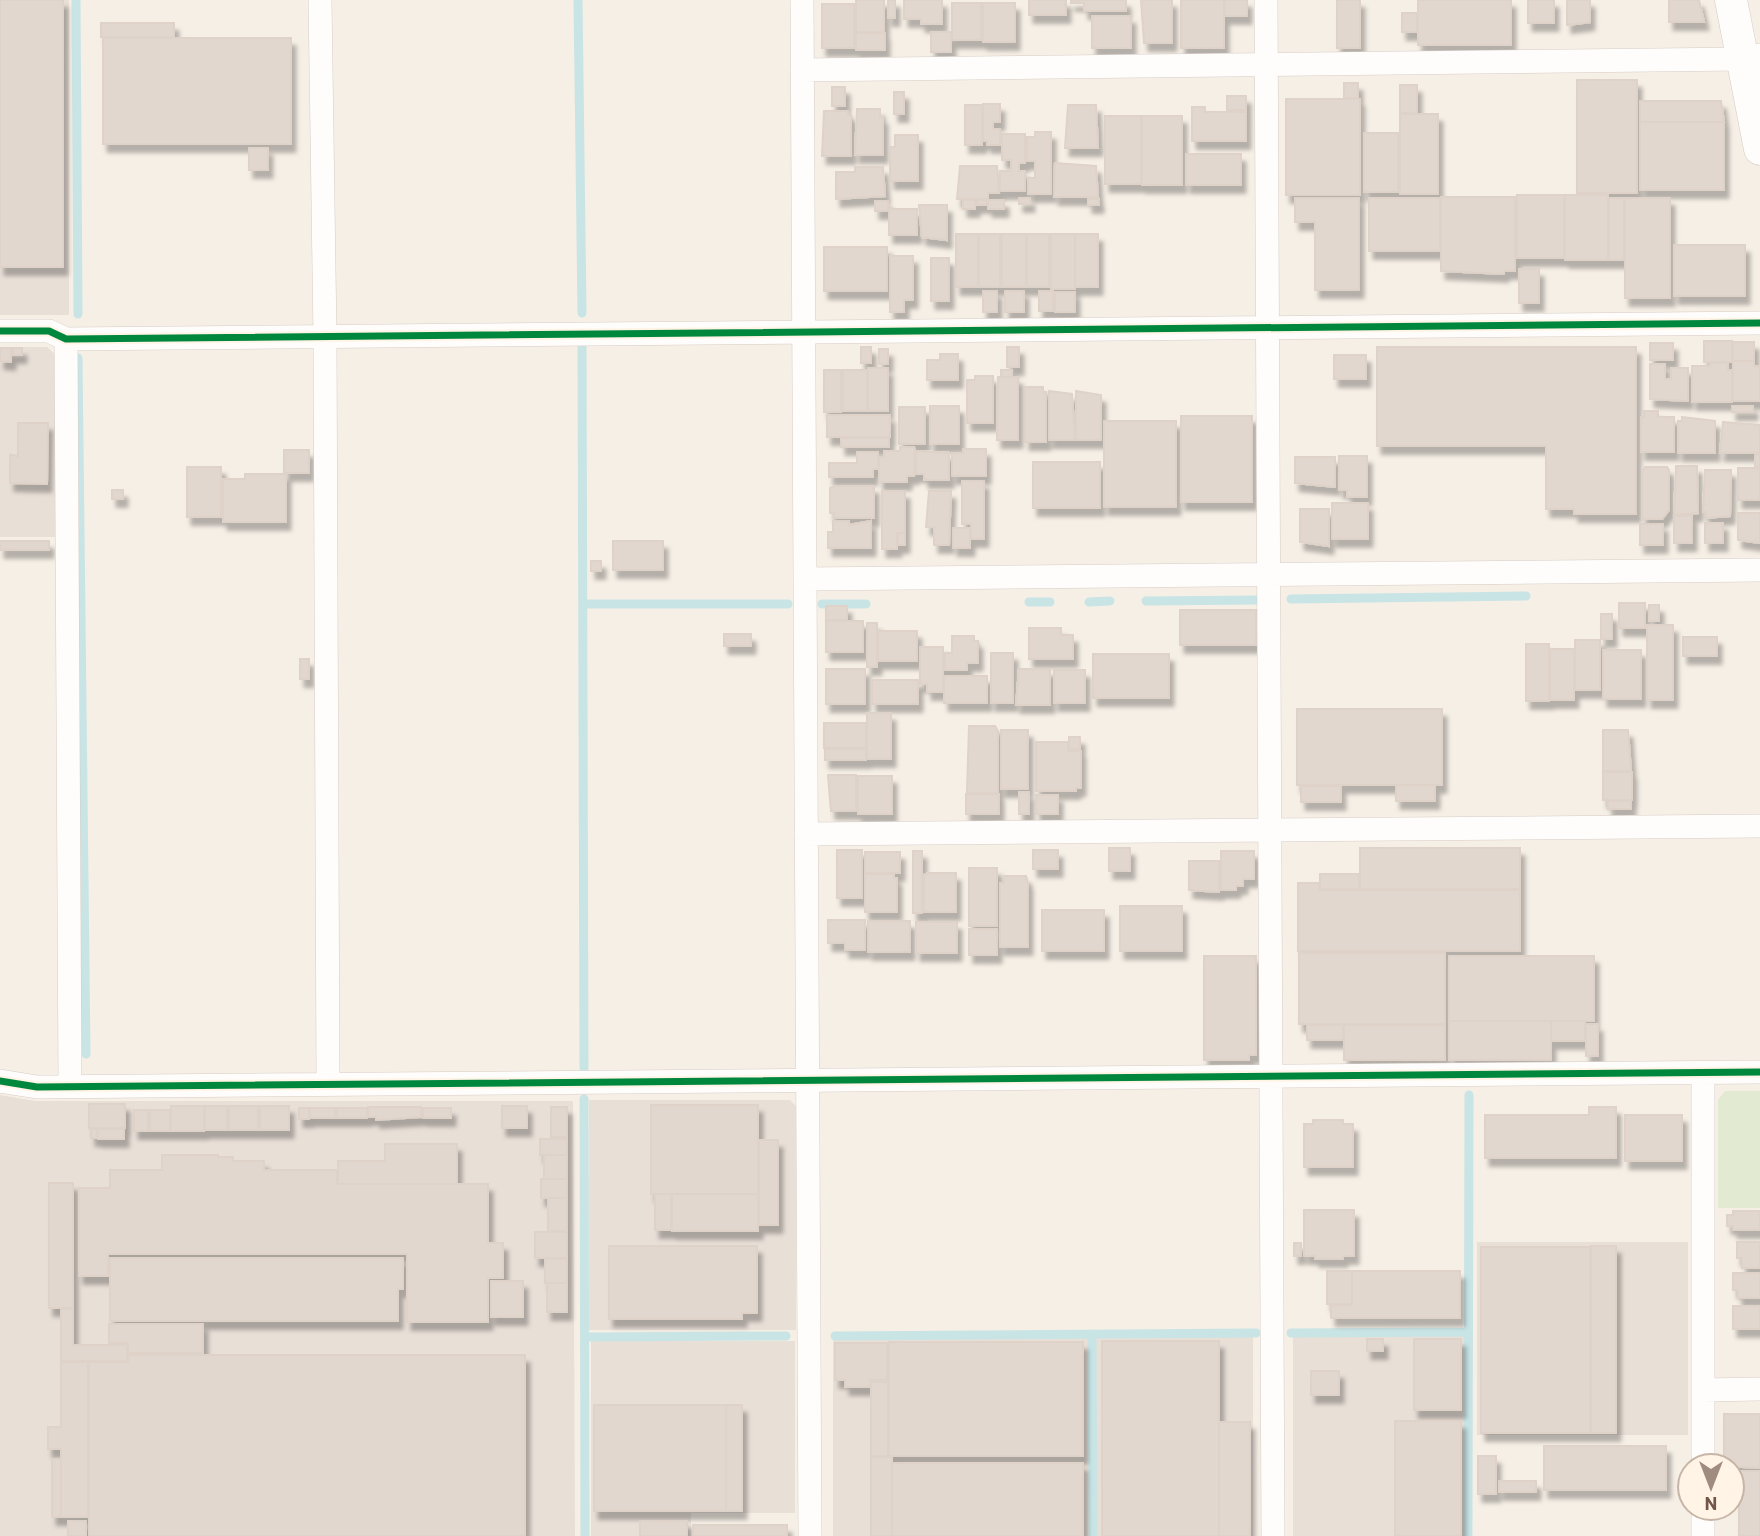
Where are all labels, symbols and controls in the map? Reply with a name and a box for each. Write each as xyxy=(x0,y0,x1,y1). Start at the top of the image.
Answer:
north arrow xyxy=(1676,1452,1746,1522)
text: N xyxy=(1705,1493,1717,1516)

